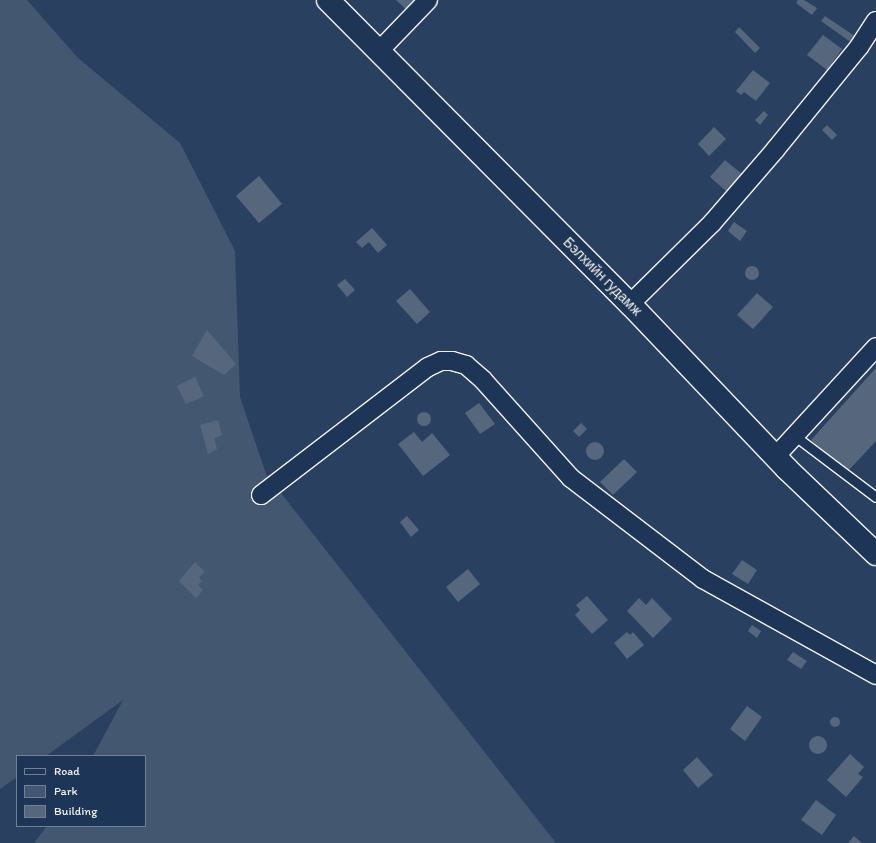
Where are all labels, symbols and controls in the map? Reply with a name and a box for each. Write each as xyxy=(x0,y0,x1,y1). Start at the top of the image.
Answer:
street label: Бэлхийн гудамж xyxy=(559,234,645,320)
legend xyxy=(16,755,146,827)
text: Road xyxy=(54,764,80,778)
text: Park xyxy=(54,784,78,798)
text: Building xyxy=(54,804,97,818)

